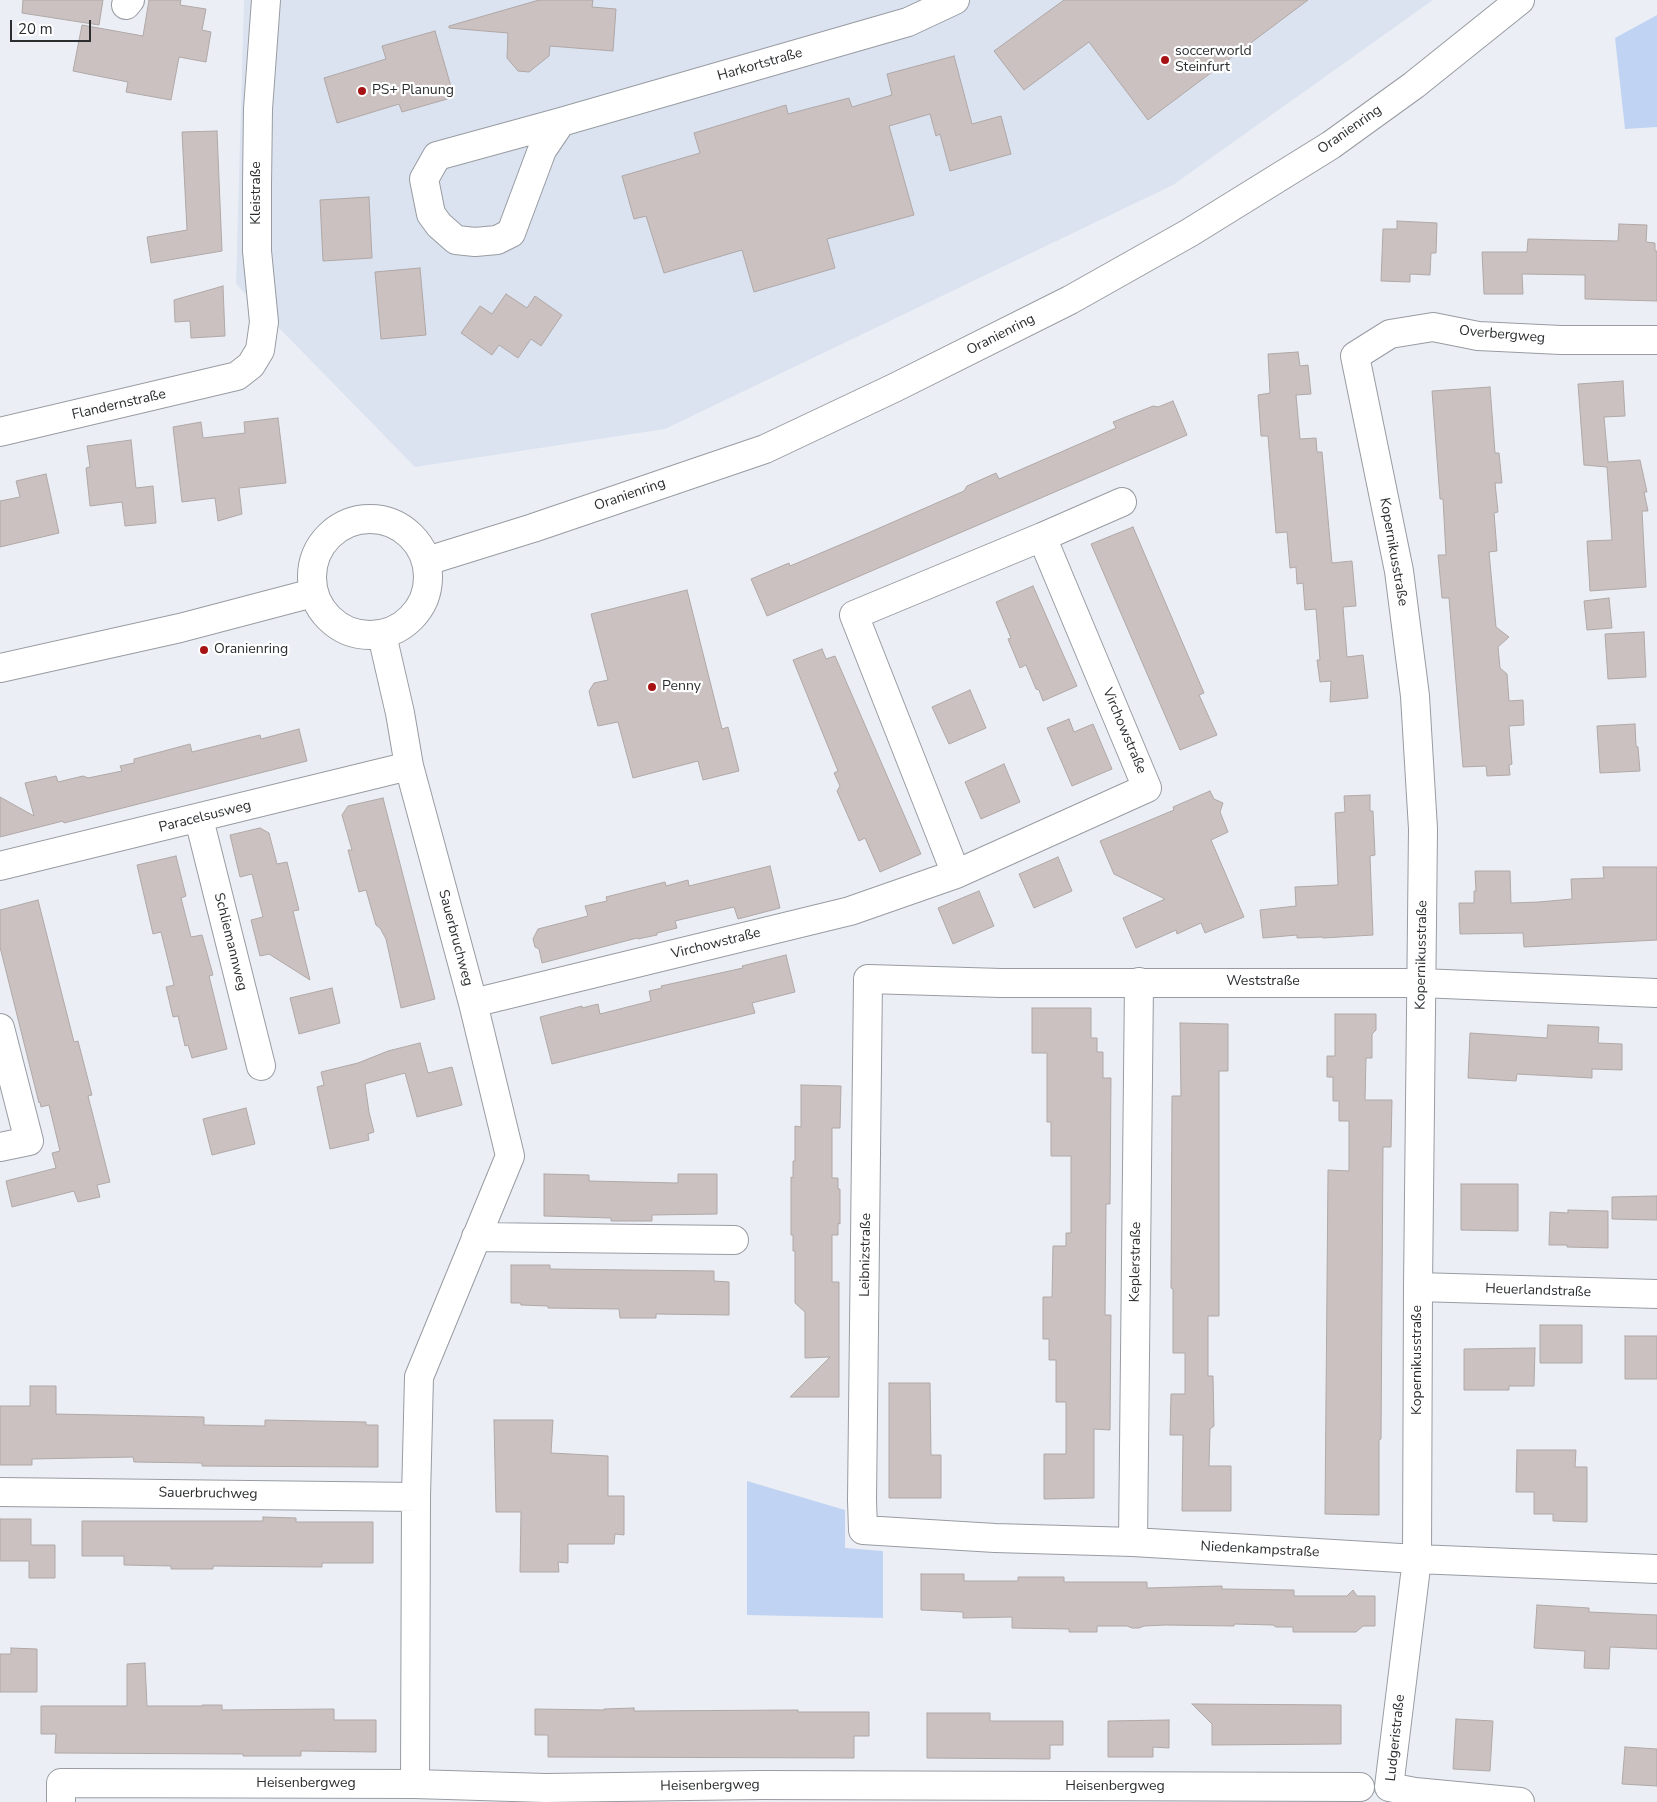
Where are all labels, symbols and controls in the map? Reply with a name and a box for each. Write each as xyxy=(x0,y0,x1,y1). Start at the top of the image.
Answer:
scale bar xyxy=(12,10,94,42)
text: 20 m xyxy=(18,19,53,39)
place label: soccerworld Steinfurt xyxy=(1175,44,1252,76)
street label: Harkortstraße xyxy=(715,45,805,85)
marker: soccerworld Steinfurt xyxy=(1159,54,1171,66)
place label: PS+ Planung xyxy=(372,83,454,99)
marker: PS+ Planung xyxy=(356,85,368,97)
street label: Oranienring xyxy=(1315,102,1385,158)
street label: Kleistraße xyxy=(249,161,265,225)
street label: Oranienring xyxy=(964,311,1038,359)
street label: Overbergweg xyxy=(1458,323,1546,347)
street label: Flandernstraße xyxy=(70,386,168,424)
street label: Oranienring xyxy=(592,475,668,515)
street label: Kopernikusstraße xyxy=(1375,496,1411,608)
place label: Oranienring xyxy=(214,642,288,658)
marker: Oranienring xyxy=(198,644,210,656)
place label: Penny xyxy=(662,679,701,695)
marker: Penny xyxy=(646,681,658,693)
street label: Virchowstraße xyxy=(1098,686,1150,776)
street label: Paracelsusweg xyxy=(157,797,253,837)
street label: Sauerbruchweg xyxy=(434,888,476,988)
street label: Schliemannweg xyxy=(210,891,250,993)
street label: Kopernikusstraße xyxy=(1413,900,1431,1010)
street label: Virchowstraße xyxy=(670,925,762,963)
street label: Weststraße xyxy=(1226,974,1300,990)
street label: Leibnizstraße xyxy=(857,1213,875,1297)
street label: Keplerstraße xyxy=(1127,1222,1145,1302)
street label: Heuerlandstraße xyxy=(1485,1281,1591,1301)
street label: Kopernikusstraße xyxy=(1410,1305,1426,1415)
street label: Sauerbruchweg xyxy=(158,1485,258,1503)
street label: Niedenkampstraße xyxy=(1200,1538,1320,1562)
street label: Ludgeristraße xyxy=(1383,1694,1409,1782)
street label: Heisenbergweg xyxy=(256,1776,356,1792)
street label: Heisenbergweg xyxy=(660,1777,760,1795)
street label: Heisenbergweg xyxy=(1065,1779,1165,1795)

